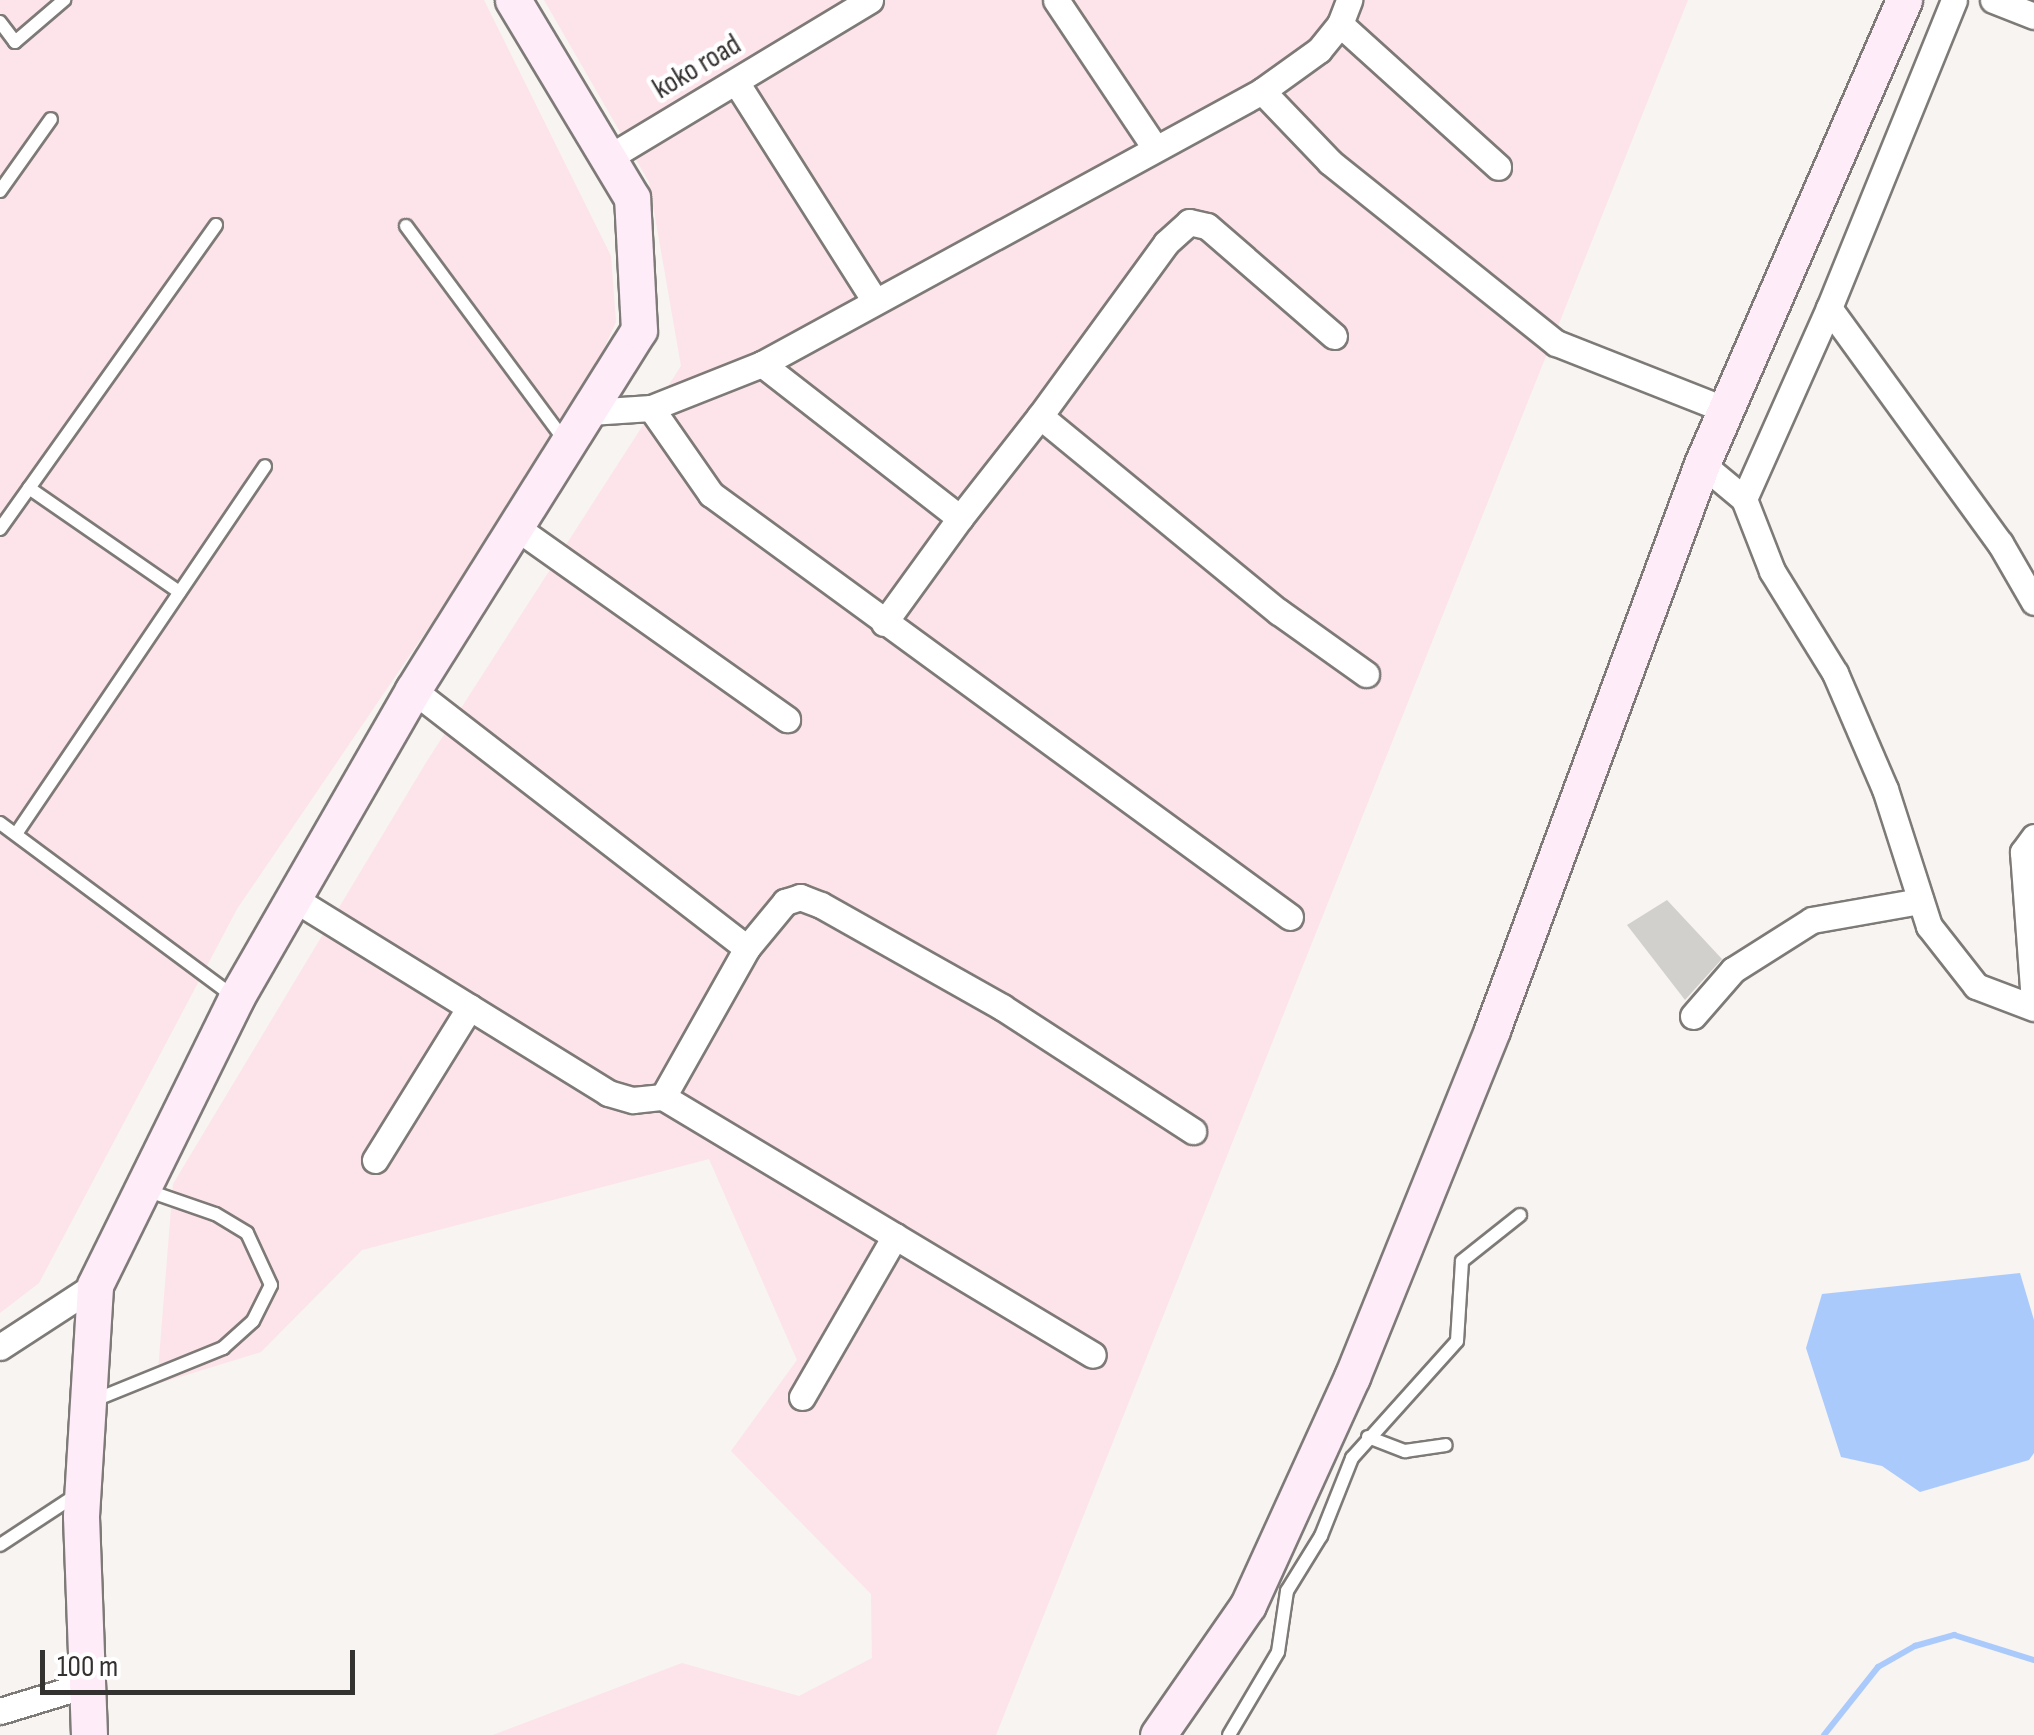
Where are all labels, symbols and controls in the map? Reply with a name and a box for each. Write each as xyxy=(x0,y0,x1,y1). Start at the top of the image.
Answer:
street label: koko road xyxy=(646,27,748,107)
scale bar xyxy=(45,1630,360,1692)
text: 100 m xyxy=(57,1649,118,1685)

